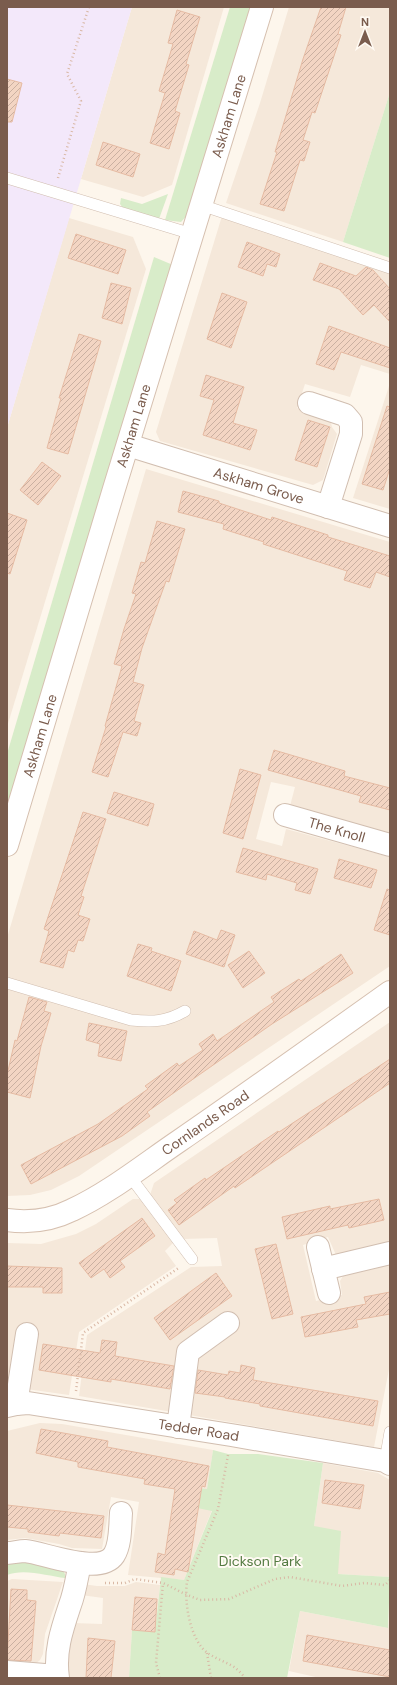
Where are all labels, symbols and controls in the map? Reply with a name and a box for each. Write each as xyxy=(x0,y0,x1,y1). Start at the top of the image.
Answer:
north arrow xyxy=(345,12,385,52)
text: N xyxy=(361,15,369,29)
street label: Askham Lane xyxy=(207,72,250,160)
street label: Askham Lane xyxy=(112,382,155,470)
street label: Askham Grove xyxy=(211,463,306,508)
street label: Askham Lane xyxy=(19,692,61,780)
street label: The Knoll xyxy=(306,813,367,847)
street label: Cornlands Road xyxy=(158,1086,252,1159)
street label: Tedder Road xyxy=(157,1415,240,1445)
park label: Dickson Park xyxy=(219,1552,301,1570)

